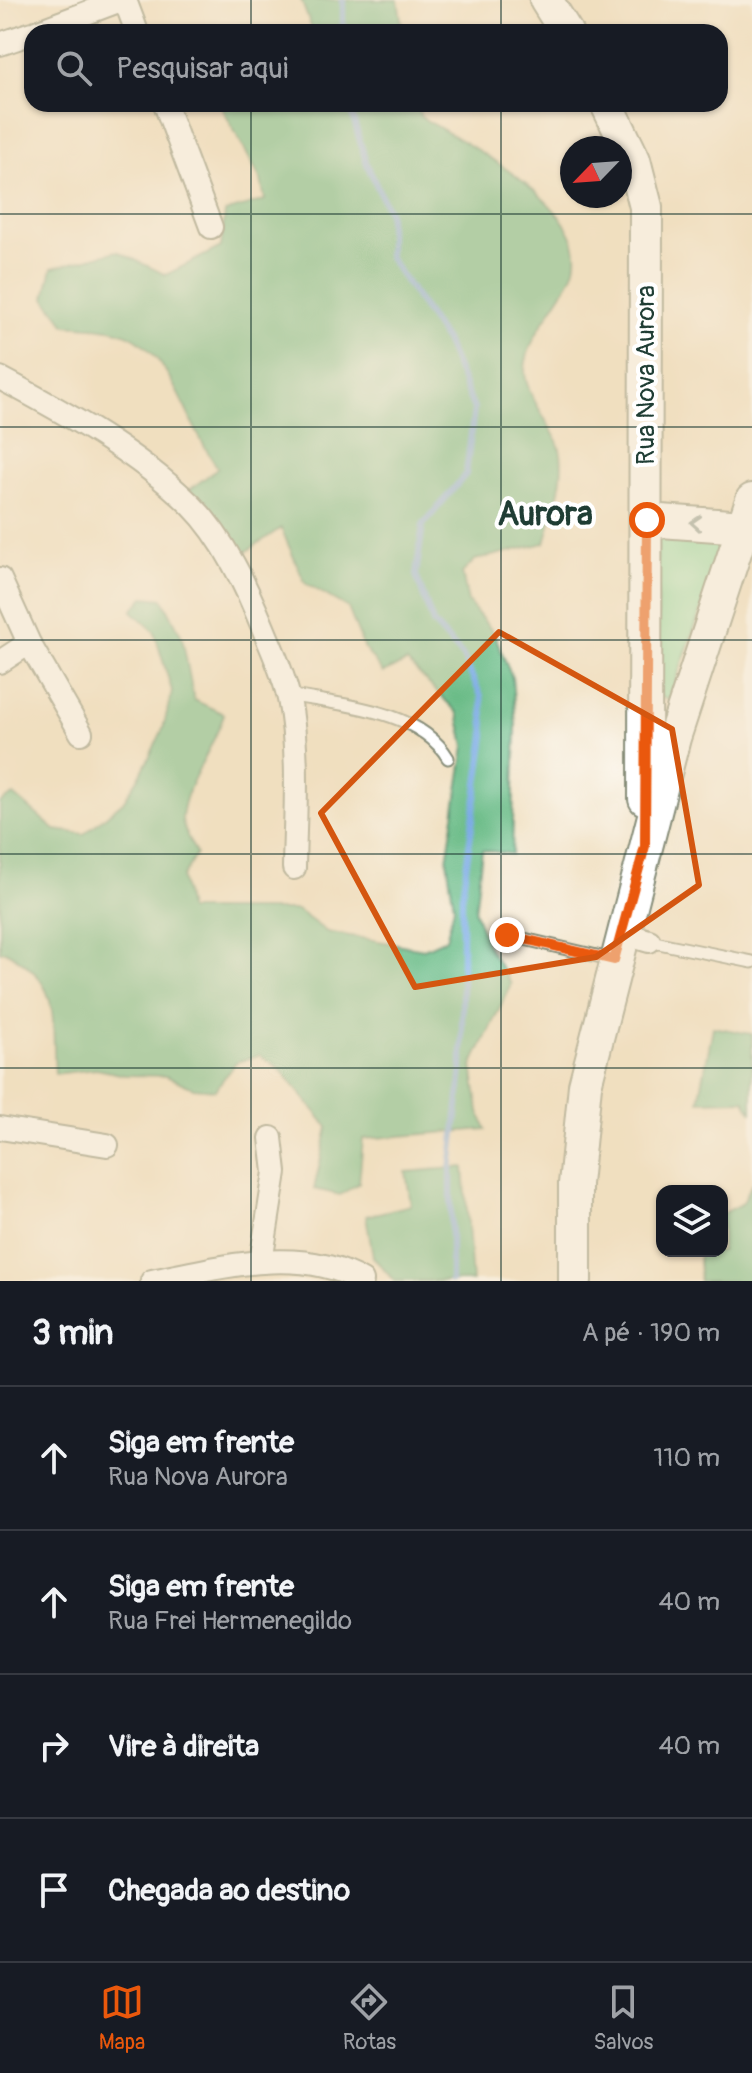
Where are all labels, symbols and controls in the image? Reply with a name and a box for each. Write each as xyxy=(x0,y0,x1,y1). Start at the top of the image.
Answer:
search box xyxy=(24,24,728,112)
icon: search xyxy=(52,46,96,90)
text: Pesquisar aqui xyxy=(116,50,288,87)
north arrow xyxy=(560,136,632,208)
street label: Rua Nova Aurora xyxy=(630,285,662,465)
district label: Aurora xyxy=(497,493,593,536)
route start xyxy=(629,502,665,538)
one-way arrow xyxy=(689,515,702,532)
route end xyxy=(489,917,525,953)
map controls xyxy=(656,1185,728,1257)
button: layers xyxy=(656,1185,728,1257)
text: 3 min xyxy=(32,1312,114,1355)
text: A pé · 190 m xyxy=(582,1317,720,1349)
text: Siga em frente xyxy=(108,1424,294,1461)
icon: ahead xyxy=(32,1436,76,1480)
text: 110 m xyxy=(653,1442,720,1474)
text: Rua Nova Aurora xyxy=(108,1461,288,1493)
text: Siga em frente xyxy=(108,1568,294,1605)
icon: ahead xyxy=(32,1580,76,1624)
text: 40 m xyxy=(658,1586,720,1618)
text: Rua Frei Hermenegildo xyxy=(108,1605,352,1637)
icon: right xyxy=(32,1724,76,1768)
text: Vire à direita xyxy=(108,1728,259,1765)
text: 40 m xyxy=(658,1730,720,1762)
icon: arrive xyxy=(32,1868,76,1912)
text: Chegada ao destino xyxy=(108,1872,350,1909)
tab: Mapa xyxy=(99,1980,145,2056)
tab: Rotas xyxy=(343,1980,396,2056)
tab: Salvos xyxy=(593,1980,653,2056)

